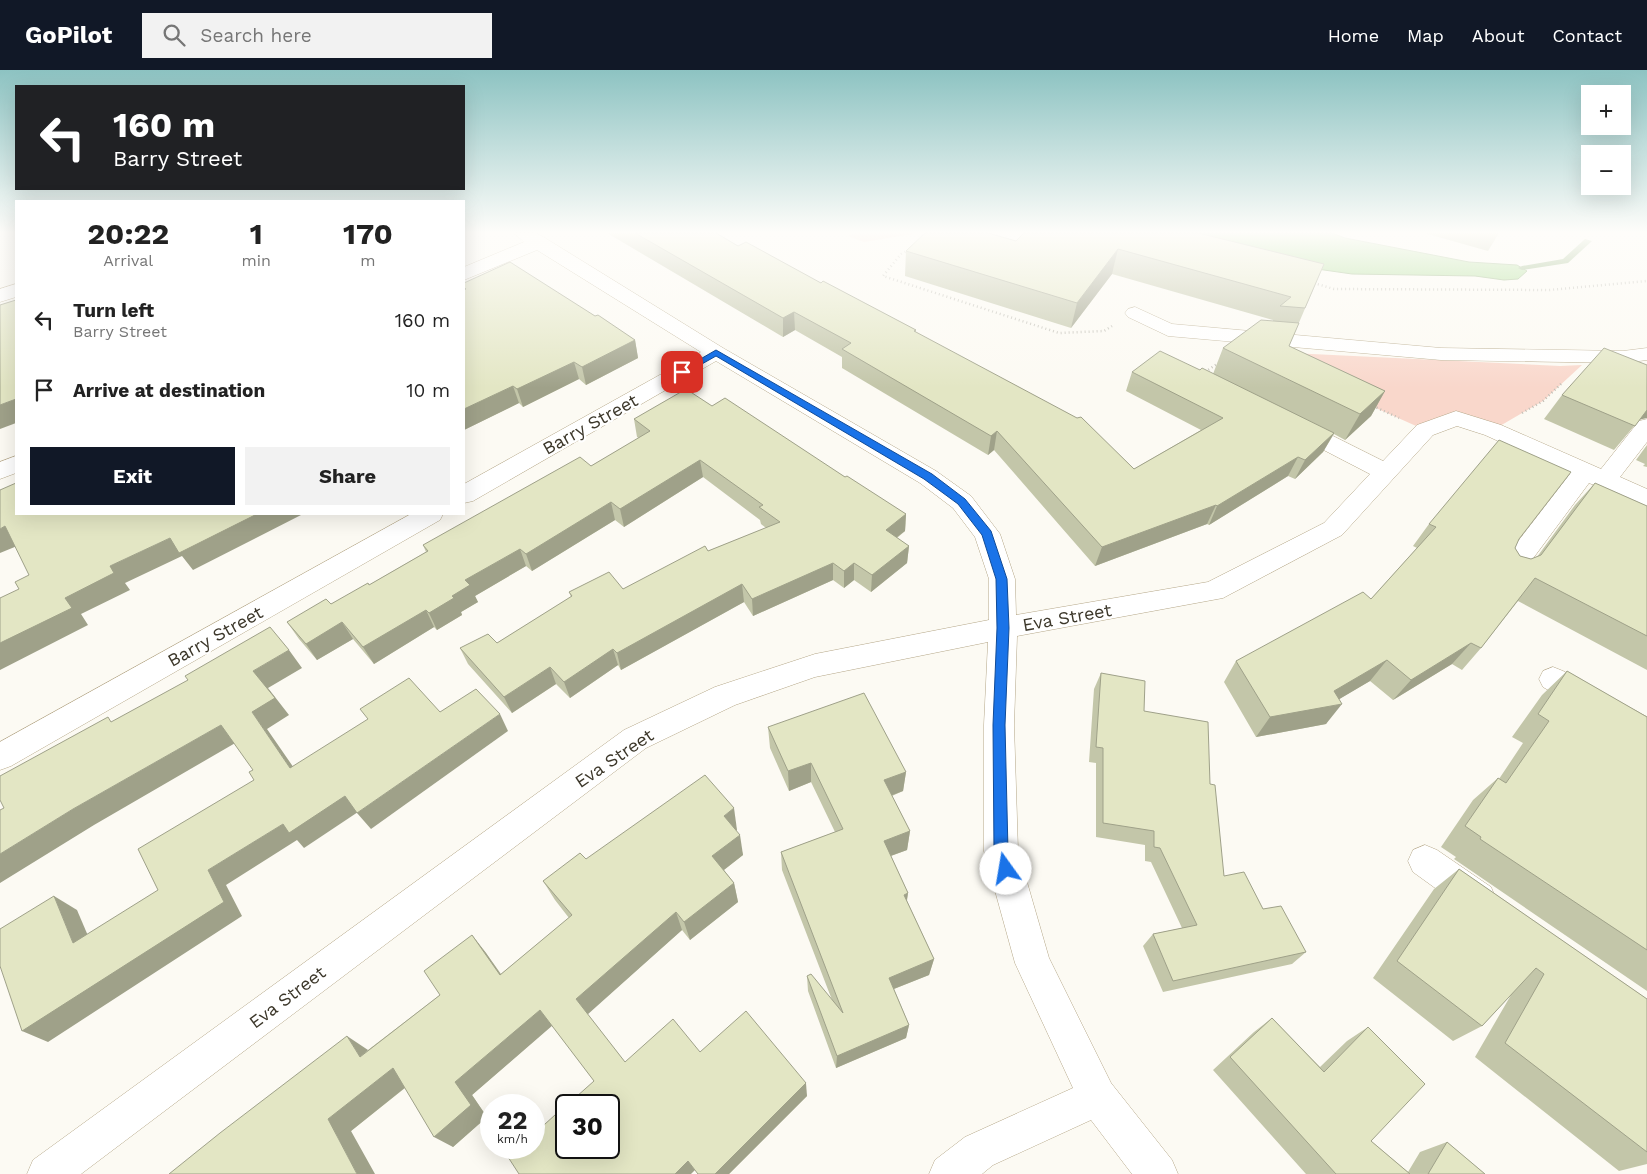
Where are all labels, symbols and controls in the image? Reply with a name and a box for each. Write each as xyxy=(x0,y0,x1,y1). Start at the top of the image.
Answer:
search box xyxy=(142,13,492,58)
text: GoPilot xyxy=(25,21,112,49)
icon: search xyxy=(160,21,188,49)
text: Search here xyxy=(200,24,312,47)
text: Home xyxy=(1328,25,1379,46)
text: Map xyxy=(1407,25,1444,46)
text: About xyxy=(1472,25,1524,46)
text: Contact xyxy=(1552,25,1622,46)
map controls xyxy=(1581,85,1631,195)
button: + xyxy=(1581,85,1631,135)
text: 160 m xyxy=(113,104,215,146)
icon: left xyxy=(30,105,95,170)
button: − xyxy=(1581,145,1631,195)
text: Barry Street xyxy=(113,146,242,171)
text: 20:22 xyxy=(87,216,169,251)
text: 1 xyxy=(250,216,263,251)
text: 170 xyxy=(343,216,393,251)
text: Arrival xyxy=(103,251,153,270)
text: min xyxy=(241,251,271,270)
text: m xyxy=(360,251,376,270)
text: Turn left xyxy=(73,299,154,322)
icon: left xyxy=(30,306,58,334)
text: 160 m xyxy=(395,309,450,332)
text: Barry Street xyxy=(73,322,167,341)
pin xyxy=(661,351,703,393)
icon: arrive xyxy=(668,358,696,386)
icon: arrive xyxy=(30,376,58,404)
text: Arrive at destination xyxy=(73,379,265,402)
text: 10 m xyxy=(406,379,450,402)
street label: Barry Street xyxy=(539,389,642,459)
button: Exit xyxy=(30,447,235,505)
button: Share xyxy=(245,447,450,505)
street label: Eva Street xyxy=(1021,599,1114,635)
street label: Barry Street xyxy=(164,601,267,671)
street label: Eva Street xyxy=(571,724,658,792)
position arrow xyxy=(979,842,1031,894)
street label: Eva Street xyxy=(245,961,330,1033)
speed limit sign: 30 xyxy=(555,1094,620,1159)
text: 22 xyxy=(498,1106,527,1135)
text: km/h xyxy=(497,1132,528,1146)

